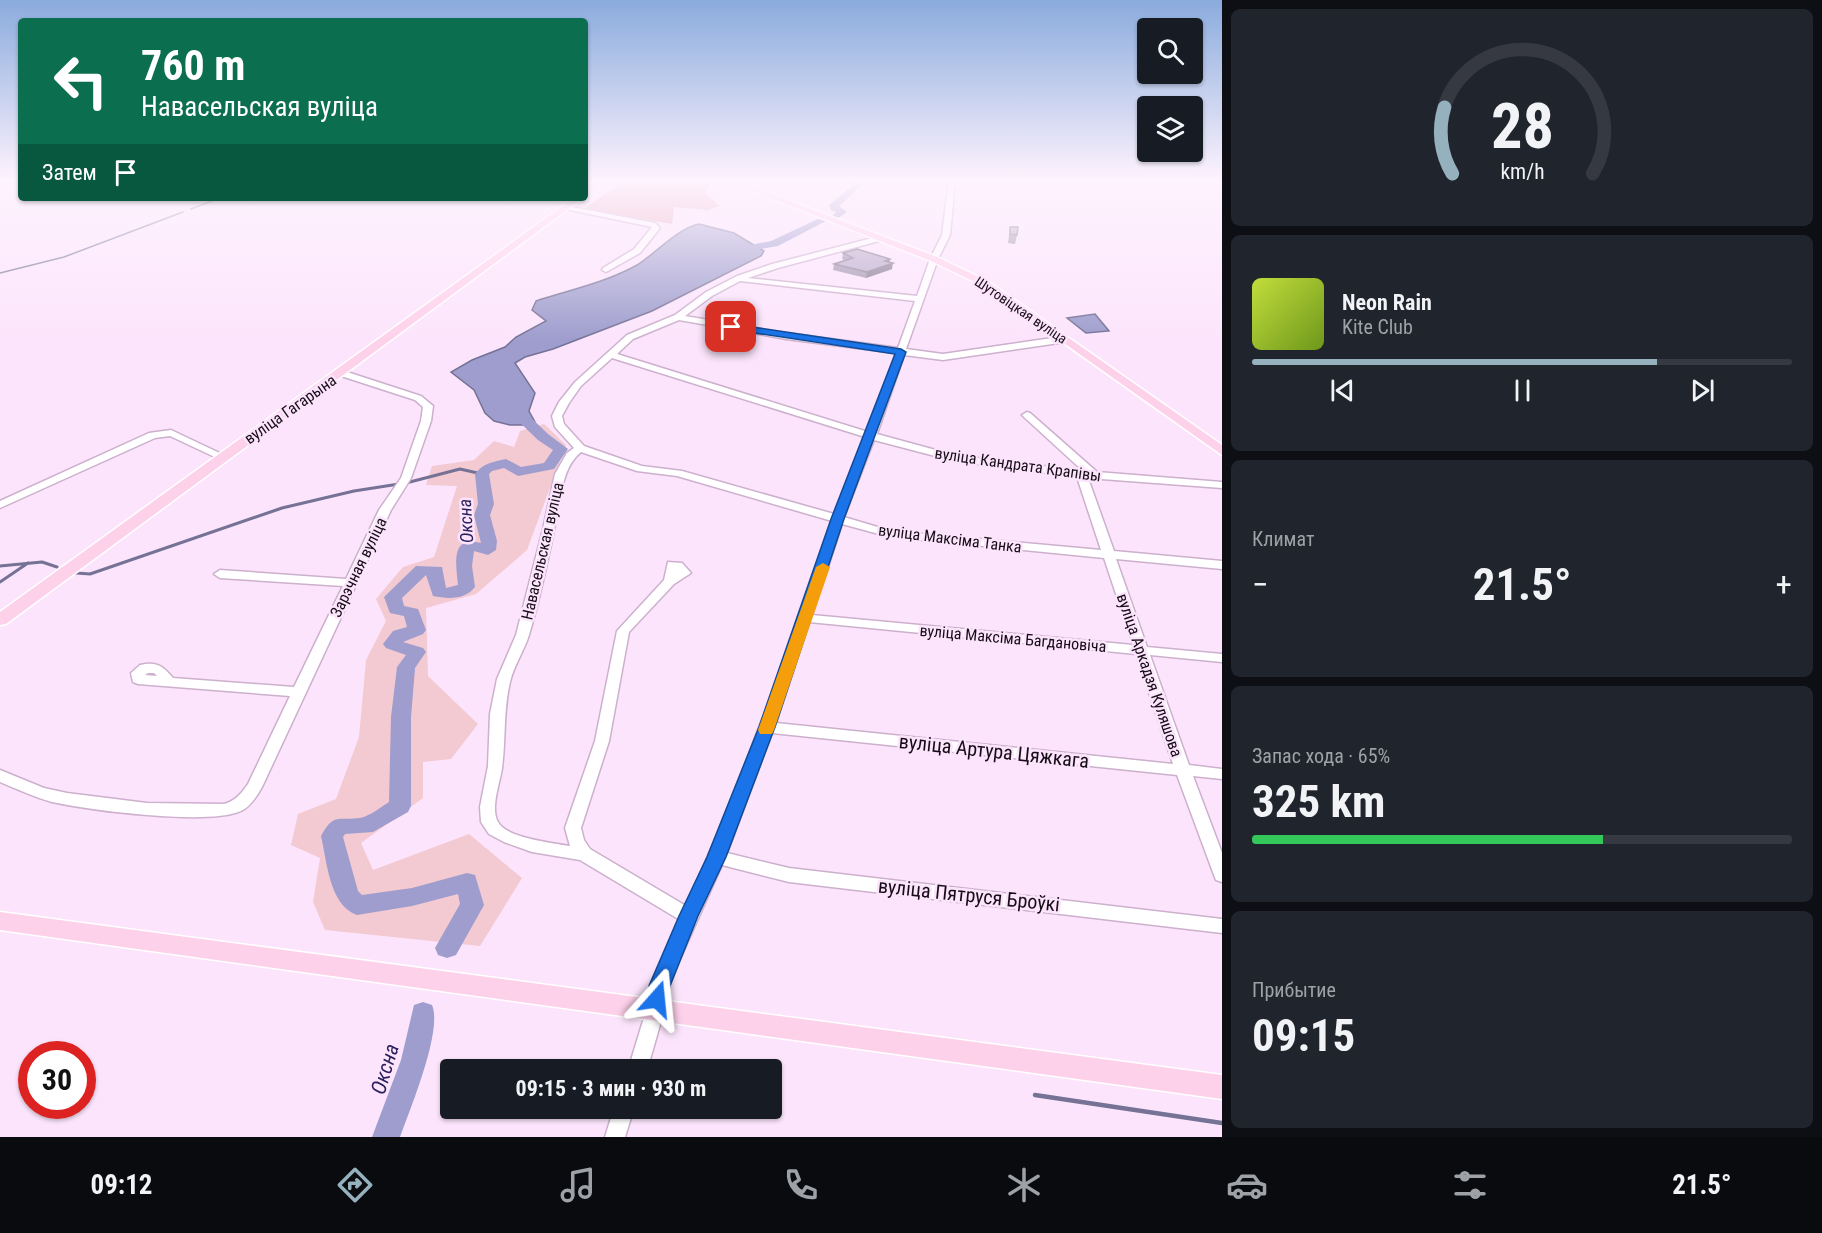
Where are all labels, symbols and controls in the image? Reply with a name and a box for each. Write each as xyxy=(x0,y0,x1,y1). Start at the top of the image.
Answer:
map controls xyxy=(1137,18,1203,162)
button: search xyxy=(1137,18,1203,84)
text: 760 m xyxy=(141,41,246,90)
icon: left xyxy=(42,42,120,120)
text: 28 xyxy=(1490,90,1554,163)
text: Навасельская вуліца xyxy=(141,91,378,123)
button: layers xyxy=(1137,96,1203,162)
icon: arrive xyxy=(109,156,142,189)
text: Затем xyxy=(42,160,97,185)
text: km/h xyxy=(1500,160,1544,185)
street label: Шутовіцкая вуліца xyxy=(972,273,1070,347)
text: Neon Rain xyxy=(1342,290,1432,315)
pin xyxy=(705,301,756,352)
icon: arrive xyxy=(714,310,747,343)
text: Kite Club xyxy=(1342,315,1413,339)
street label: вуліца Гагарына xyxy=(241,371,340,448)
icon: previous xyxy=(1326,374,1359,407)
icon: pause xyxy=(1506,374,1539,407)
icon: next xyxy=(1686,374,1719,407)
street label: вуліца Кандрата Крапівы xyxy=(934,443,1102,486)
street label: Навасельская вуліца xyxy=(517,481,568,622)
water label: Оксна xyxy=(454,498,477,544)
street label: Зарэчная вуліца xyxy=(326,514,391,620)
street label: вуліца Максіма Танка xyxy=(877,520,1023,557)
text: Климат xyxy=(1252,527,1314,551)
text: 21.5° xyxy=(1473,558,1571,611)
text: − xyxy=(1252,565,1269,604)
text: + xyxy=(1776,565,1792,604)
street label: вуліца Аркадзя Куляшова xyxy=(1113,591,1186,759)
street label: вуліца Максіма Багдановіча xyxy=(919,621,1107,656)
street label: вуліца Артура Цяжкага xyxy=(898,729,1090,773)
text: Запас хода · 65% xyxy=(1252,744,1390,768)
text: 325 km xyxy=(1252,775,1385,828)
street label: вуліца Пятруся Броўкі xyxy=(877,874,1061,916)
position arrow xyxy=(625,967,689,1031)
text: Прибытие xyxy=(1252,978,1336,1002)
text: 09:15 xyxy=(1252,1009,1355,1062)
speed limit sign: 30 xyxy=(18,1041,96,1119)
water label: Оксна xyxy=(366,1041,404,1097)
text: 09:15 · 3 мин · 930 m xyxy=(516,1076,706,1101)
icon: directions xyxy=(334,1164,376,1206)
icon: music xyxy=(557,1164,599,1206)
icon: phone xyxy=(780,1164,822,1206)
icon: climate xyxy=(1003,1164,1045,1206)
icon: car xyxy=(1226,1164,1268,1206)
icon: filters xyxy=(1449,1164,1491,1206)
text: 09:12 xyxy=(91,1169,153,1201)
text: 21.5° xyxy=(1672,1169,1731,1201)

